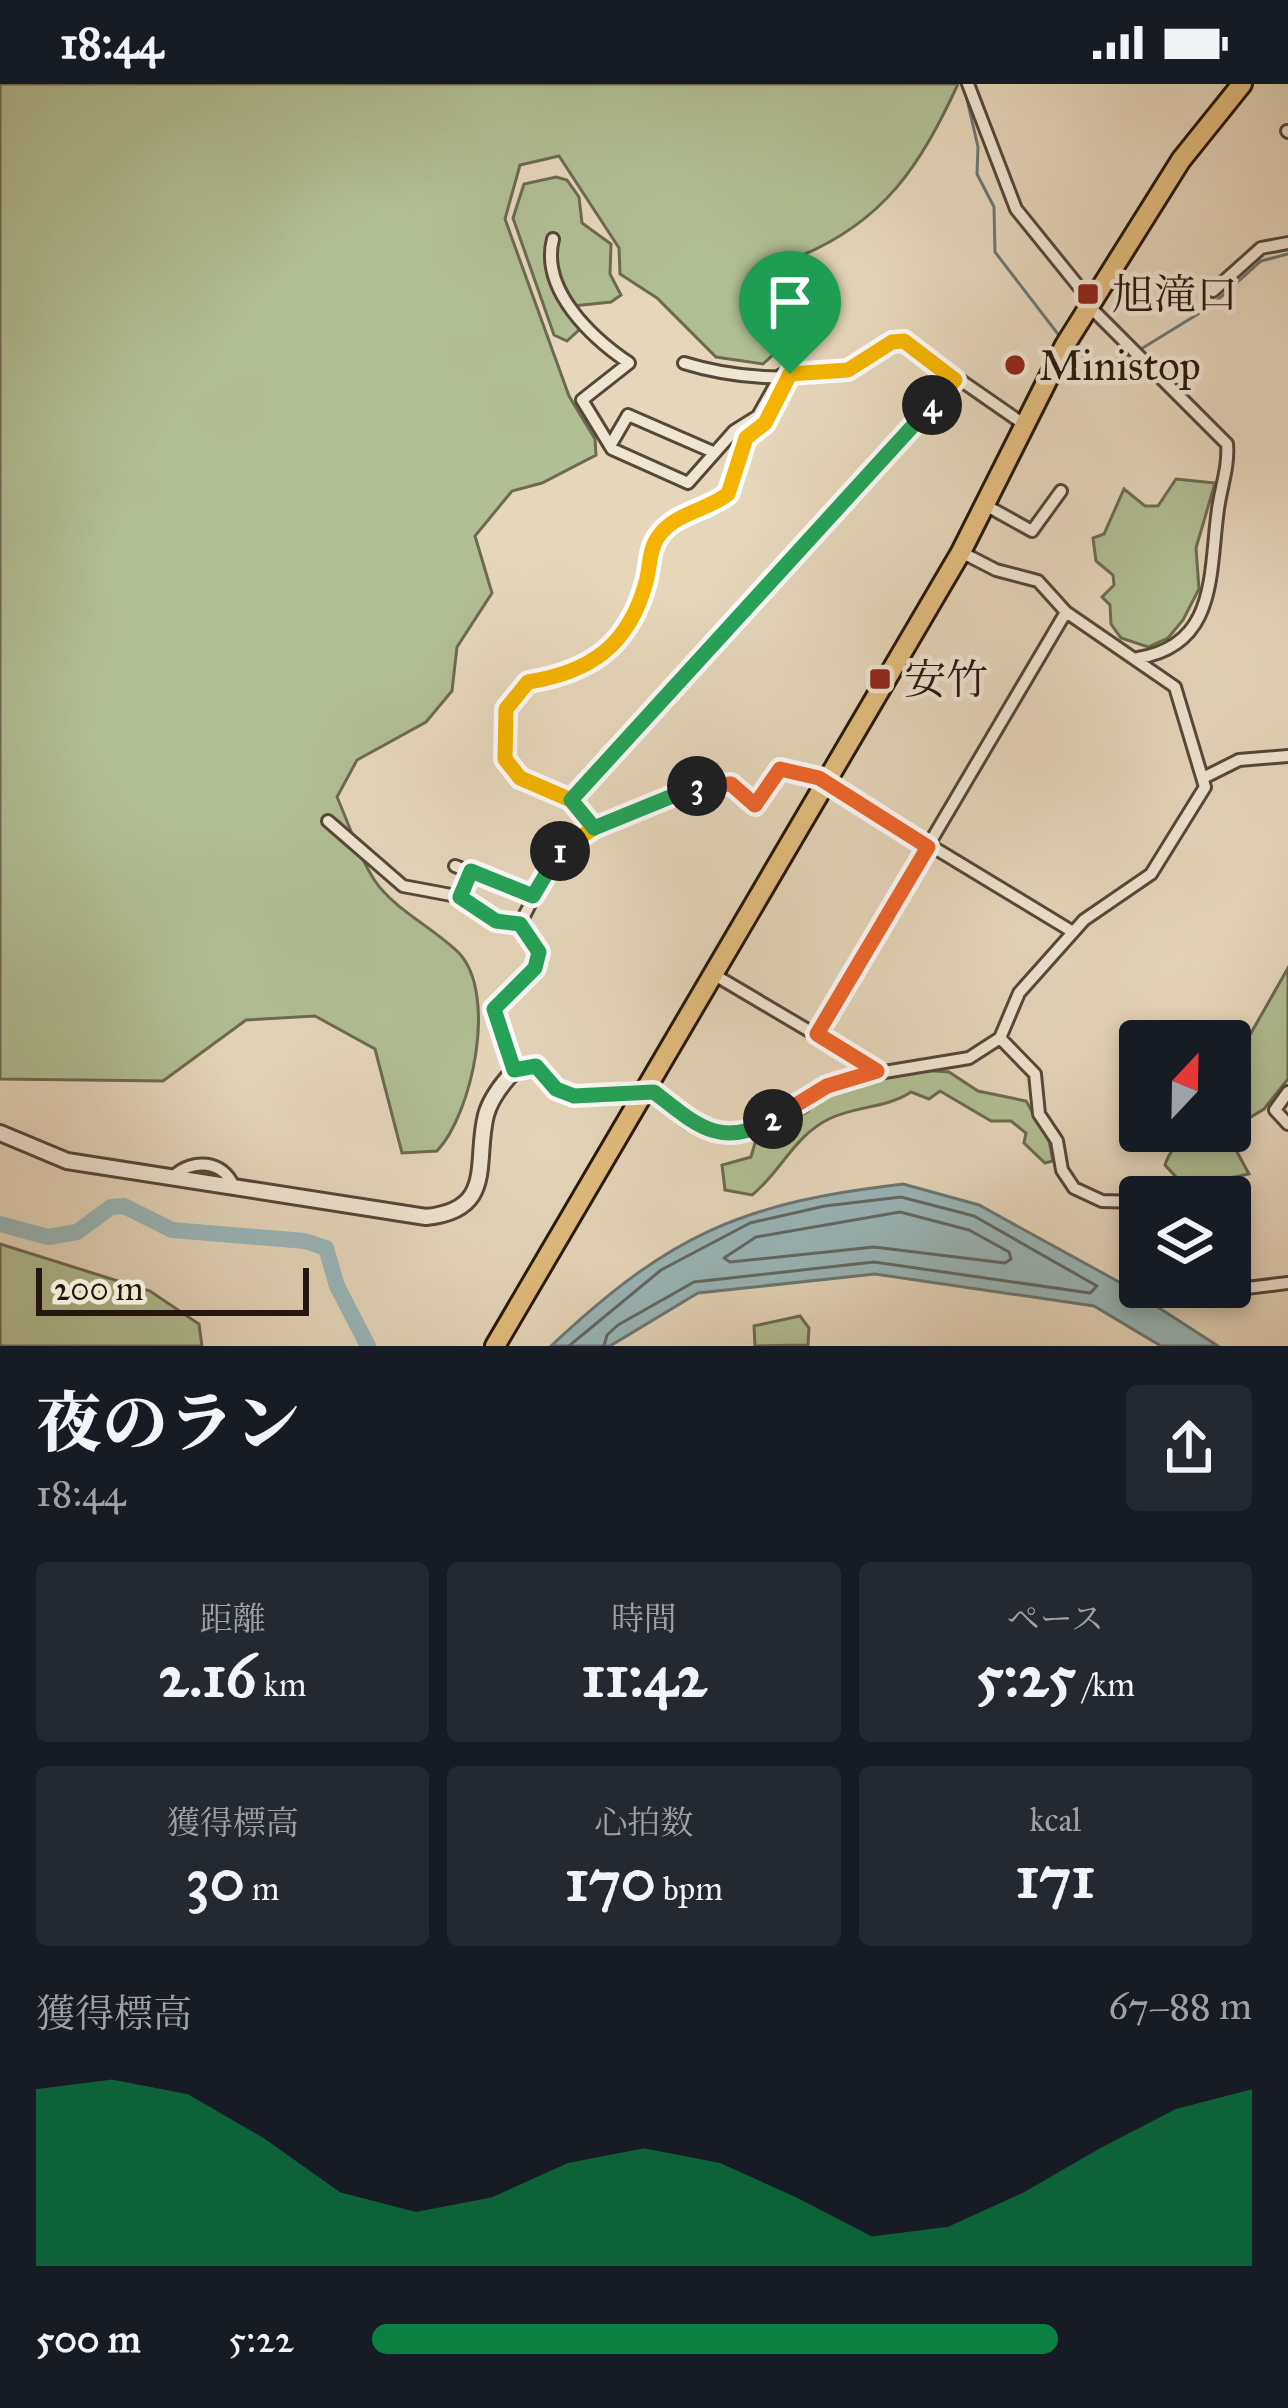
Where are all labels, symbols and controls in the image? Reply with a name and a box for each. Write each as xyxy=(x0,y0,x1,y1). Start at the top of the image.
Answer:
text: 18:44 xyxy=(60,15,163,70)
pin xyxy=(739,251,841,374)
icon: arrive xyxy=(757,269,823,335)
place label: 旭滝口 xyxy=(1112,269,1238,321)
marker: 旭滝口 xyxy=(1075,281,1101,307)
place label: Ministop xyxy=(1039,340,1201,392)
marker: Ministop xyxy=(1002,352,1028,378)
pin: 4 xyxy=(902,375,962,435)
text: 4 xyxy=(923,385,941,425)
place label: 安竹 xyxy=(904,654,988,706)
marker: 安竹 xyxy=(867,666,893,692)
pin: 3 xyxy=(667,756,727,816)
text: 3 xyxy=(690,766,704,806)
pin: 1 xyxy=(530,821,590,881)
text: 1 xyxy=(553,831,567,871)
north arrow xyxy=(1119,1020,1251,1152)
map controls xyxy=(1119,1020,1251,1308)
pin: 2 xyxy=(743,1089,803,1149)
text: 2 xyxy=(765,1099,781,1139)
button: layers xyxy=(1119,1176,1251,1308)
scale bar xyxy=(36,1262,309,1315)
text: 200 m xyxy=(54,1269,144,1309)
text: 夜のラン xyxy=(36,1383,300,1464)
button: share xyxy=(1126,1385,1252,1511)
text: 18:44 xyxy=(36,1469,125,1517)
text: 距離 xyxy=(200,1599,266,1639)
text: 時間 xyxy=(611,1599,677,1639)
text: ペース xyxy=(1007,1599,1104,1639)
text: 2.16 xyxy=(159,1639,256,1712)
text: 11:42 xyxy=(581,1639,707,1712)
text: 5:25 xyxy=(976,1639,1076,1712)
text: km xyxy=(256,1665,307,1705)
text: /km xyxy=(1076,1665,1135,1705)
text: kcal xyxy=(1029,1800,1081,1840)
text: 獲得標高 xyxy=(167,1803,299,1843)
text: 心拍数 xyxy=(594,1803,693,1843)
text: 171 xyxy=(1016,1840,1095,1913)
text: 30 xyxy=(186,1843,245,1916)
text: 170 xyxy=(565,1843,656,1916)
text: m xyxy=(245,1869,280,1909)
text: bpm xyxy=(656,1869,723,1909)
text: 67–88 m xyxy=(1108,1982,1252,2030)
text: 獲得標高 xyxy=(36,1990,192,2038)
text: 500 m xyxy=(36,2315,141,2363)
text: 5:22 xyxy=(228,2315,294,2363)

